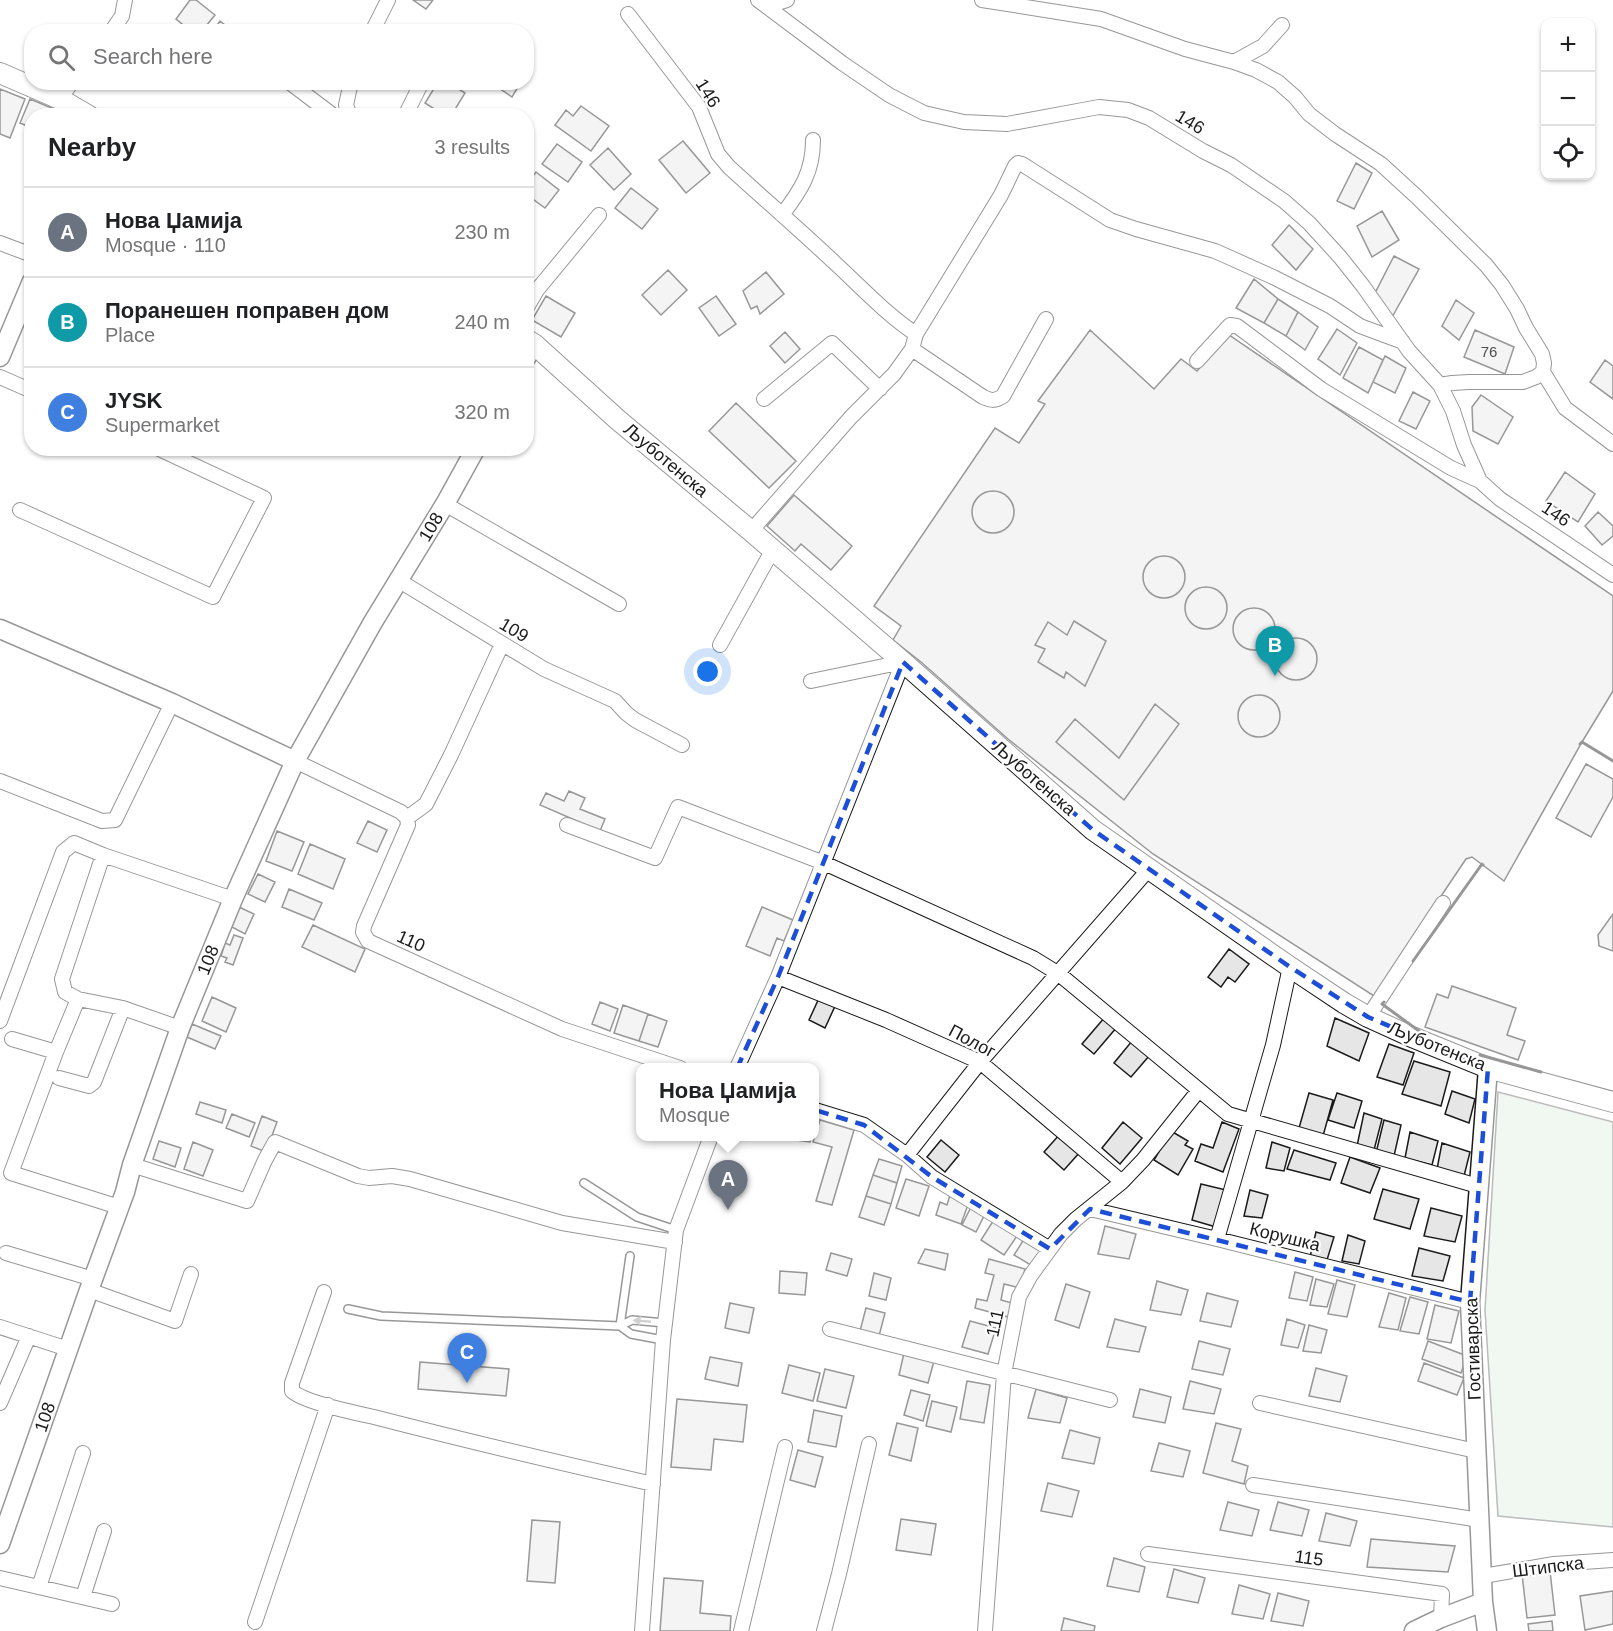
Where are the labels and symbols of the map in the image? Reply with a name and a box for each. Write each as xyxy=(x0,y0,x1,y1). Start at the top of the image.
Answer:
street label: 146 xyxy=(692,75,724,111)
street label: 146 xyxy=(1172,106,1208,138)
house number: 76 xyxy=(1481,343,1497,360)
street label: Љуботенска xyxy=(620,419,713,502)
street label: 146 xyxy=(1538,497,1574,531)
street label: 108 xyxy=(415,509,447,545)
street label: 109 xyxy=(496,614,532,646)
pin: B xyxy=(1256,626,1294,676)
your location xyxy=(693,657,722,686)
street label: Љуботенска xyxy=(988,737,1080,820)
street label: 110 xyxy=(394,926,428,956)
street label: 108 xyxy=(193,942,223,978)
street label: Љуботенска xyxy=(1385,1017,1490,1075)
street label: Полог xyxy=(945,1020,999,1062)
pin: A xyxy=(708,1160,748,1210)
street label: Корушка xyxy=(1248,1219,1323,1256)
street label: Гостиварска xyxy=(1461,1296,1485,1401)
street label: 111 xyxy=(982,1308,1008,1338)
one-way arrow xyxy=(632,1316,651,1326)
pin: C xyxy=(448,1334,486,1383)
street label: 108 xyxy=(31,1400,59,1434)
street label: 115 xyxy=(1293,1546,1325,1570)
street label: Штипска xyxy=(1511,1553,1586,1581)

